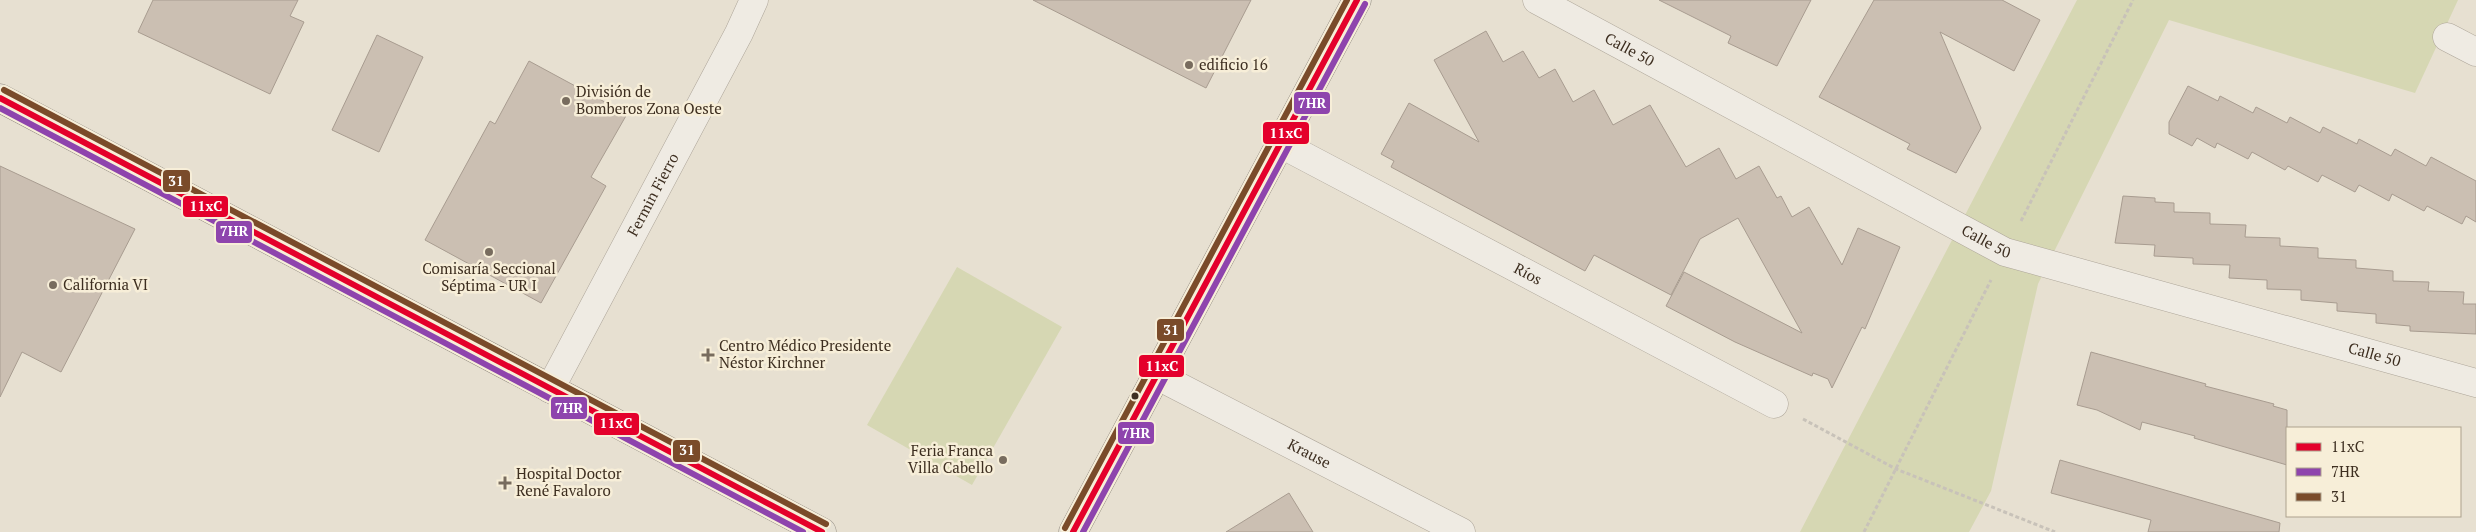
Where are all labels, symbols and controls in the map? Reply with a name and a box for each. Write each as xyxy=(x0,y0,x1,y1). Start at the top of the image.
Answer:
street label: Calle 50 xyxy=(1602,27,1658,70)
place label: edificio 16 xyxy=(1199,54,1268,74)
marker: edificio 16 xyxy=(1183,59,1195,71)
place label: División de Bomberos Zona Oeste xyxy=(576,81,722,118)
line badge: 7HR xyxy=(1293,91,1331,115)
text: 7HR xyxy=(1298,93,1326,112)
marker: División de Bomberos Zona Oeste xyxy=(560,95,572,107)
line badge: 11xC xyxy=(1262,121,1310,145)
text: 11xC xyxy=(1270,123,1302,142)
street label: Fermin Fierro xyxy=(622,149,683,239)
line badge: 31 xyxy=(162,169,191,193)
text: 31 xyxy=(168,171,184,190)
line badge: 11xC xyxy=(182,195,229,218)
text: 11xC xyxy=(190,196,222,215)
street label: Calle 50 xyxy=(1958,219,2013,262)
line badge: 7HR xyxy=(215,220,253,244)
text: 7HR xyxy=(220,221,248,240)
marker: Comisaría Seccional Séptima - UR I xyxy=(483,246,495,258)
place label: Comisaría Seccional Séptima - UR I xyxy=(422,258,556,295)
street label: Ríos xyxy=(1511,258,1546,289)
place label: California VI xyxy=(63,274,148,294)
marker: California VI xyxy=(47,279,59,291)
line badge: 31 xyxy=(1156,318,1185,342)
text: 31 xyxy=(1163,320,1179,339)
place label: Centro Médico Presidente Néstor Kirchner xyxy=(719,335,891,372)
street label: Calle 50 xyxy=(2346,337,2403,371)
marker: Centro Médico Presidente Néstor Kirchner xyxy=(701,348,715,362)
line badge: 11xC xyxy=(1138,354,1185,378)
text: 11xC xyxy=(1146,356,1178,375)
unlabelled marker xyxy=(1130,391,1140,401)
line badge: 7HR xyxy=(550,396,588,420)
text: 7HR xyxy=(555,398,583,417)
line badge: 11xC xyxy=(593,412,640,436)
text: 11xC xyxy=(600,413,632,432)
line badge: 7HR xyxy=(1117,421,1155,445)
text: 7HR xyxy=(1122,423,1150,442)
legend xyxy=(2286,427,2461,517)
street label: Krause xyxy=(1285,434,1335,472)
text: 11xC xyxy=(2331,436,2364,456)
line badge: 31 xyxy=(672,439,701,463)
text: 31 xyxy=(679,440,695,459)
place label: Feria Franca Villa Cabello xyxy=(908,440,993,477)
marker: Feria Franca Villa Cabello xyxy=(997,454,1009,466)
text: 7HR xyxy=(2331,461,2360,481)
place label: Hospital Doctor René Favaloro xyxy=(516,463,622,500)
marker: Hospital Doctor René Favaloro xyxy=(498,476,512,490)
text: 31 xyxy=(2331,486,2347,506)

